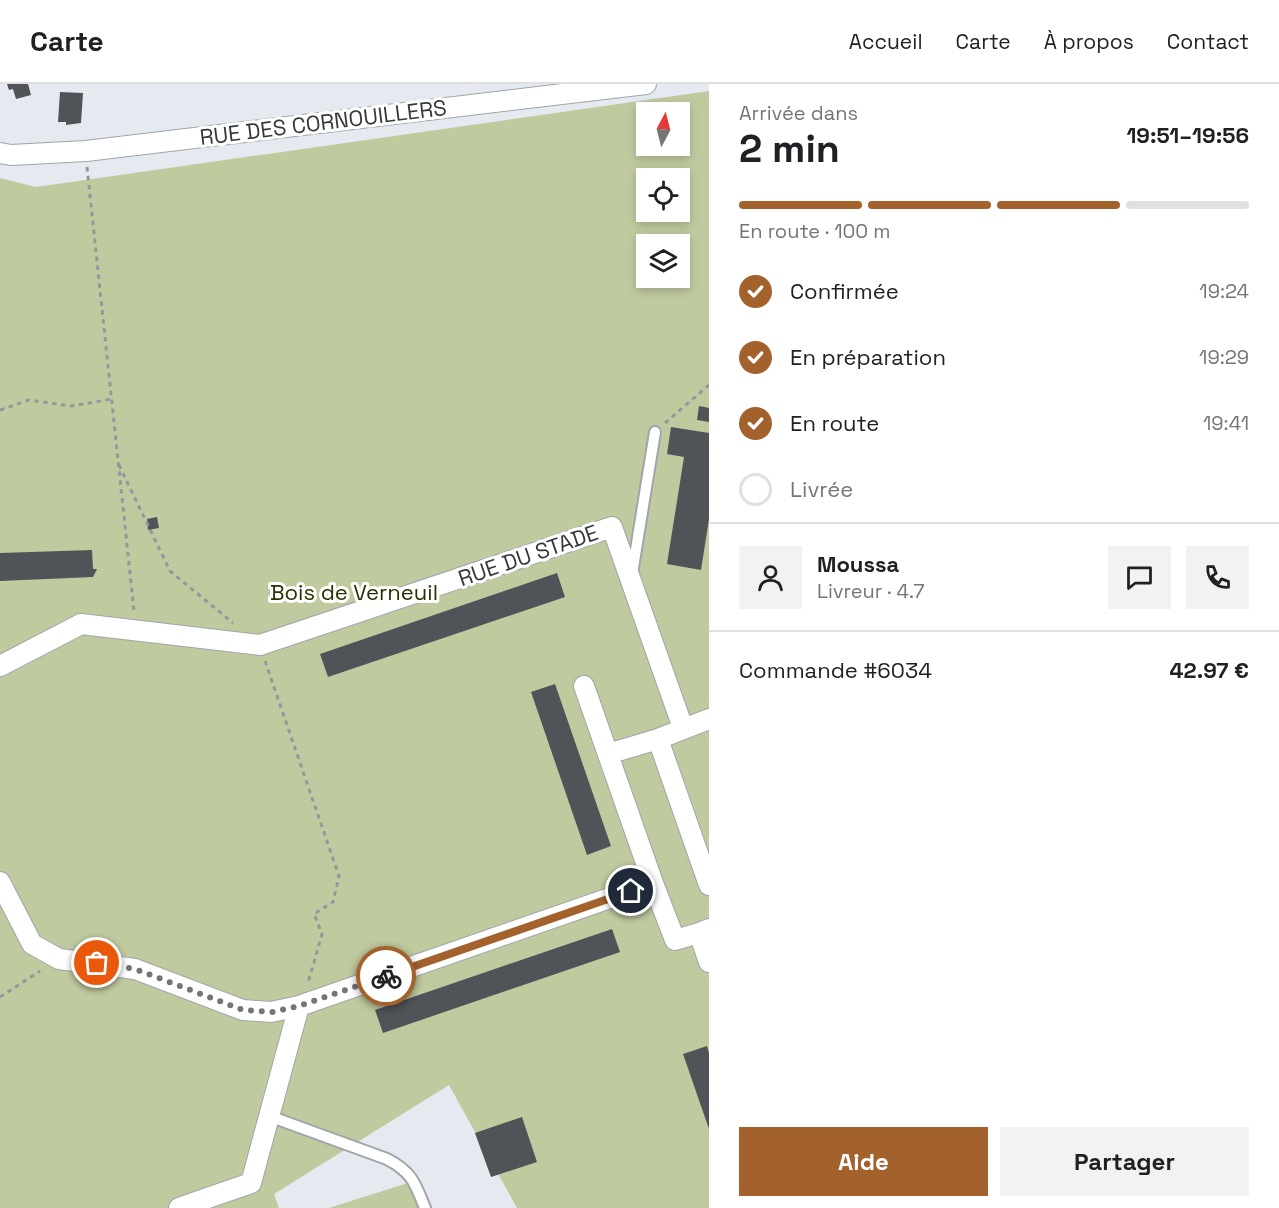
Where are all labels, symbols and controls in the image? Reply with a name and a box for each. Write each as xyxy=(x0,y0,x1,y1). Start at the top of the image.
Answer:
text: Carte xyxy=(30,23,104,59)
text: Accueil xyxy=(849,28,923,55)
text: Carte xyxy=(956,28,1011,55)
text: À propos xyxy=(1044,28,1134,55)
text: Contact xyxy=(1167,28,1249,55)
street label: RUE DES CORNOUILLERS xyxy=(198,93,448,151)
text: Arrivée dans xyxy=(739,100,858,126)
north arrow xyxy=(636,102,690,156)
map controls xyxy=(636,102,690,288)
text: 19:51–19:56 xyxy=(1126,121,1249,149)
text: 2 min xyxy=(739,124,840,173)
button: locate xyxy=(636,168,690,222)
text: En route · 100 m xyxy=(739,218,890,244)
button: layers xyxy=(636,234,690,288)
icon: check xyxy=(739,275,772,308)
text: Confirmée xyxy=(790,277,899,305)
text: 19:24 xyxy=(1199,278,1249,304)
icon: check xyxy=(739,341,772,374)
text: En préparation xyxy=(790,343,946,371)
text: 19:29 xyxy=(1199,344,1249,370)
icon: check xyxy=(739,407,772,440)
text: En route xyxy=(790,409,879,437)
text: 19:41 xyxy=(1203,410,1249,436)
text: Livrée xyxy=(790,475,853,503)
street label: RUE DU STADE xyxy=(454,518,602,592)
button: person xyxy=(739,546,802,609)
button: chat xyxy=(1108,546,1171,609)
button: phone xyxy=(1186,546,1249,609)
text: Moussa xyxy=(817,550,899,578)
park label: Bois de Verneuil xyxy=(270,578,438,606)
text: Livreur · 4.7 xyxy=(817,578,925,604)
text: Commande #6034 xyxy=(739,656,932,684)
text: 42.97 € xyxy=(1170,656,1249,684)
pin xyxy=(605,865,656,916)
icon: home xyxy=(614,874,647,907)
pin xyxy=(71,937,122,988)
icon: bag xyxy=(80,946,113,979)
courier xyxy=(356,946,416,1006)
icon: bike xyxy=(370,960,403,993)
button: Aide xyxy=(739,1127,988,1196)
button: Partager xyxy=(1000,1127,1249,1196)

